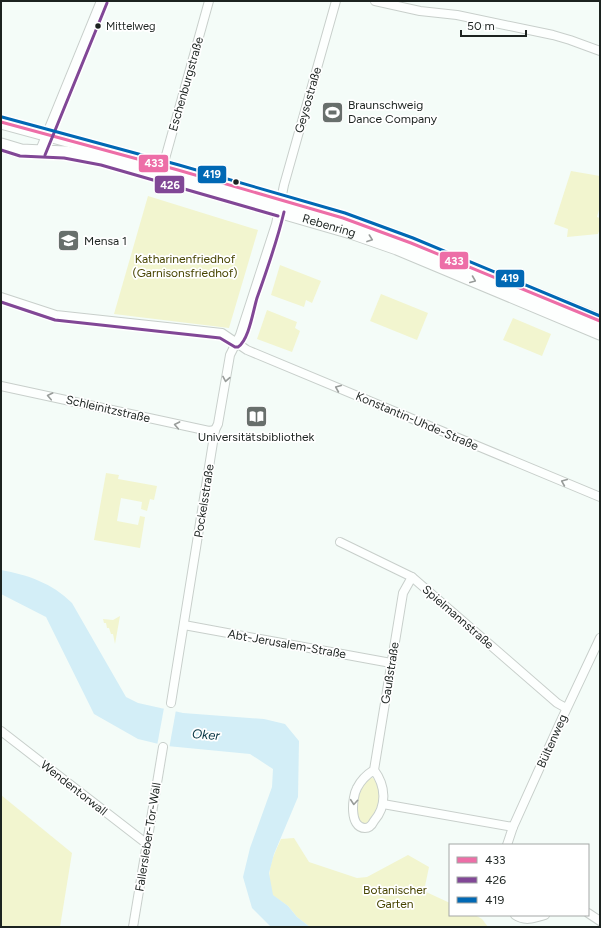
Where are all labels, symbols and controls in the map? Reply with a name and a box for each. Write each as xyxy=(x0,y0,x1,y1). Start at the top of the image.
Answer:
scale bar xyxy=(461,12,526,38)
text: 50 m xyxy=(467,19,495,33)
place label: Mittelweg xyxy=(106,20,156,33)
marker: Mittelweg xyxy=(93,21,103,31)
street label: Eschenburgstraße xyxy=(166,35,206,133)
street label: Geysostraße xyxy=(292,65,324,135)
place label: Braunschweig Dance Company xyxy=(348,98,438,126)
sports icon: Braunschweig Dance Company xyxy=(319,99,345,125)
line badge: 433 xyxy=(138,154,169,173)
text: 433 xyxy=(144,157,164,170)
line badge: 419 xyxy=(197,165,227,184)
text: 419 xyxy=(203,168,221,181)
line badge: 426 xyxy=(154,175,185,194)
unlabelled marker xyxy=(231,177,241,187)
text: 426 xyxy=(160,179,180,192)
street label: Rebenring xyxy=(301,211,358,240)
school or university icon: Mensa 1 xyxy=(55,228,81,254)
place label: Mensa 1 xyxy=(84,234,127,248)
one-way arrow xyxy=(366,234,373,242)
line badge: 433 xyxy=(439,251,469,270)
park label: Katharinenfriedhof (Garnisonsfriedhof) xyxy=(132,252,238,280)
text: 433 xyxy=(444,255,464,268)
line badge: 419 xyxy=(495,269,525,288)
text: 419 xyxy=(501,272,519,285)
one-way arrow xyxy=(469,275,476,283)
one-way arrow xyxy=(222,376,231,382)
one-way arrow xyxy=(334,385,342,393)
street label: Konstantin-Uhde-Straße xyxy=(354,389,481,453)
street label: Schleinitzstraße xyxy=(64,392,152,426)
one-way arrow xyxy=(47,393,53,401)
library icon: Universitätsbibliothek xyxy=(243,403,269,429)
one-way arrow xyxy=(174,421,180,430)
place label: Universitätsbibliothek xyxy=(198,430,315,444)
street label: Pockelsstraße xyxy=(191,463,217,539)
one-way arrow xyxy=(561,479,568,487)
street label: Spielmannstraße xyxy=(420,582,497,652)
street label: Abt-Jerusalem-Straße xyxy=(227,627,348,661)
street label: Gaußstraße xyxy=(378,641,402,705)
street label: Bültenweg xyxy=(534,712,570,770)
water label: Oker xyxy=(192,726,221,743)
street label: Wendentorwall xyxy=(38,758,110,818)
street label: Fallersleber-Tor-Wall xyxy=(132,781,164,893)
one-way arrow xyxy=(349,799,358,805)
legend xyxy=(449,844,589,916)
text: 433 xyxy=(485,853,506,867)
text: 426 xyxy=(485,873,506,887)
park label: Botanischer Garten xyxy=(363,883,427,911)
text: 419 xyxy=(485,893,504,907)

